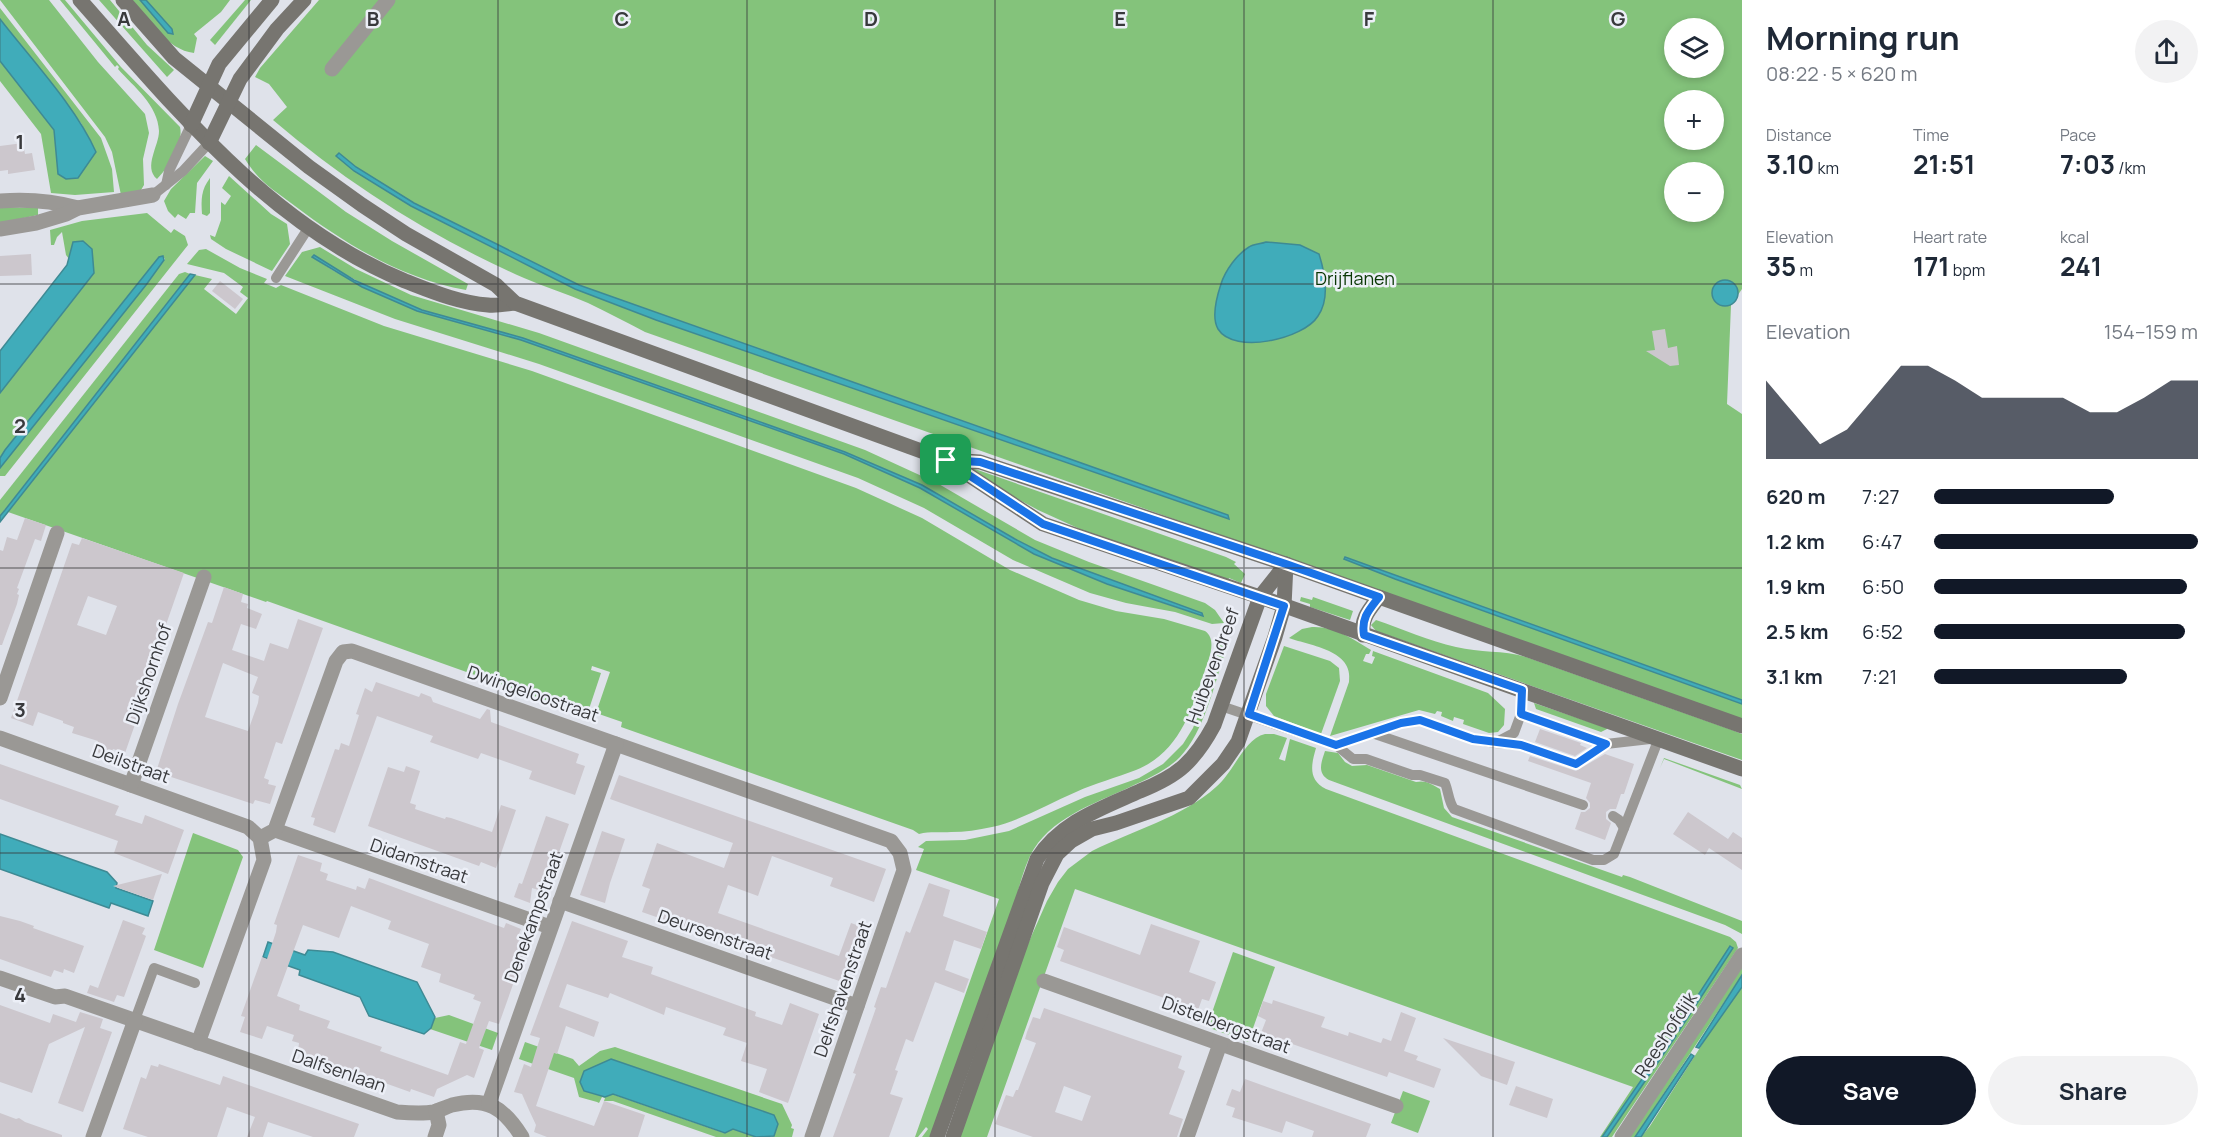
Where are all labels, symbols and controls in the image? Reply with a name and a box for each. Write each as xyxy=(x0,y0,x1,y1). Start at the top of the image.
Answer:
text: A xyxy=(117,5,131,32)
text: B xyxy=(367,5,380,32)
text: C xyxy=(615,5,629,32)
text: D xyxy=(864,5,878,32)
text: E xyxy=(1114,5,1126,32)
text: F xyxy=(1364,5,1375,32)
text: G xyxy=(1611,5,1626,32)
text: Morning run xyxy=(1766,15,1960,60)
map controls xyxy=(1664,18,1724,222)
button: layers xyxy=(1664,18,1724,78)
button: share xyxy=(2135,20,2198,83)
text: 08:22 · 5 × 620 m xyxy=(1766,60,1917,87)
button: + xyxy=(1664,90,1724,150)
text: Distance xyxy=(1766,124,1832,146)
text: Time xyxy=(1913,124,1949,146)
text: Pace xyxy=(2060,124,2096,146)
text: 1 xyxy=(16,128,24,155)
text: 3.10 xyxy=(1766,146,1814,182)
text: 21:51 xyxy=(1913,146,1975,182)
text: 7:03 xyxy=(2060,146,2115,182)
text: km xyxy=(1814,157,1839,179)
text: /km xyxy=(2115,157,2146,179)
button: − xyxy=(1664,162,1724,222)
text: Elevation xyxy=(1766,226,1834,248)
text: Heart rate xyxy=(1913,226,1987,248)
text: kcal xyxy=(2060,226,2089,248)
text: 35 xyxy=(1766,248,1796,284)
text: 171 xyxy=(1913,248,1950,284)
text: 241 xyxy=(2060,248,2102,284)
text: m xyxy=(1796,259,1813,281)
text: bpm xyxy=(1950,259,1985,281)
park label: Drijflanen xyxy=(1315,266,1395,290)
text: Elevation xyxy=(1766,318,1850,345)
text: 154–159 m xyxy=(2104,318,2198,345)
text: 2 xyxy=(14,412,26,439)
pin xyxy=(920,434,971,485)
icon: arrive xyxy=(929,443,962,476)
text: 620 m xyxy=(1766,483,1825,510)
text: 7:27 xyxy=(1862,483,1899,510)
text: 1.2 km xyxy=(1766,528,1825,555)
text: 6:47 xyxy=(1862,528,1902,555)
text: 1.9 km xyxy=(1766,573,1825,600)
text: 6:50 xyxy=(1862,573,1904,600)
street label: Huibevendreef xyxy=(1180,604,1244,727)
text: 2.5 km xyxy=(1766,618,1828,645)
text: 6:52 xyxy=(1862,618,1903,645)
street label: Dijkshornhof xyxy=(120,619,177,727)
street label: Dwingeloostraat xyxy=(464,659,602,727)
text: 3.1 km xyxy=(1766,663,1823,690)
text: 7:21 xyxy=(1862,663,1897,690)
text: 3 xyxy=(14,696,26,723)
street label: Deilstraat xyxy=(89,738,174,788)
street label: Didamstraat xyxy=(367,832,472,888)
street label: Denekampstraat xyxy=(498,848,568,986)
street label: Deursenstraat xyxy=(655,903,776,965)
street label: Delfshavenstraat xyxy=(807,917,877,1060)
text: 4 xyxy=(14,981,26,1008)
street label: Reeshofdijk xyxy=(1629,986,1702,1082)
street label: Distelbergstraat xyxy=(1159,990,1294,1058)
street label: Dalfsenlaan xyxy=(289,1043,390,1097)
button: Save xyxy=(1766,1056,1976,1125)
button: Share xyxy=(1988,1056,2198,1125)

